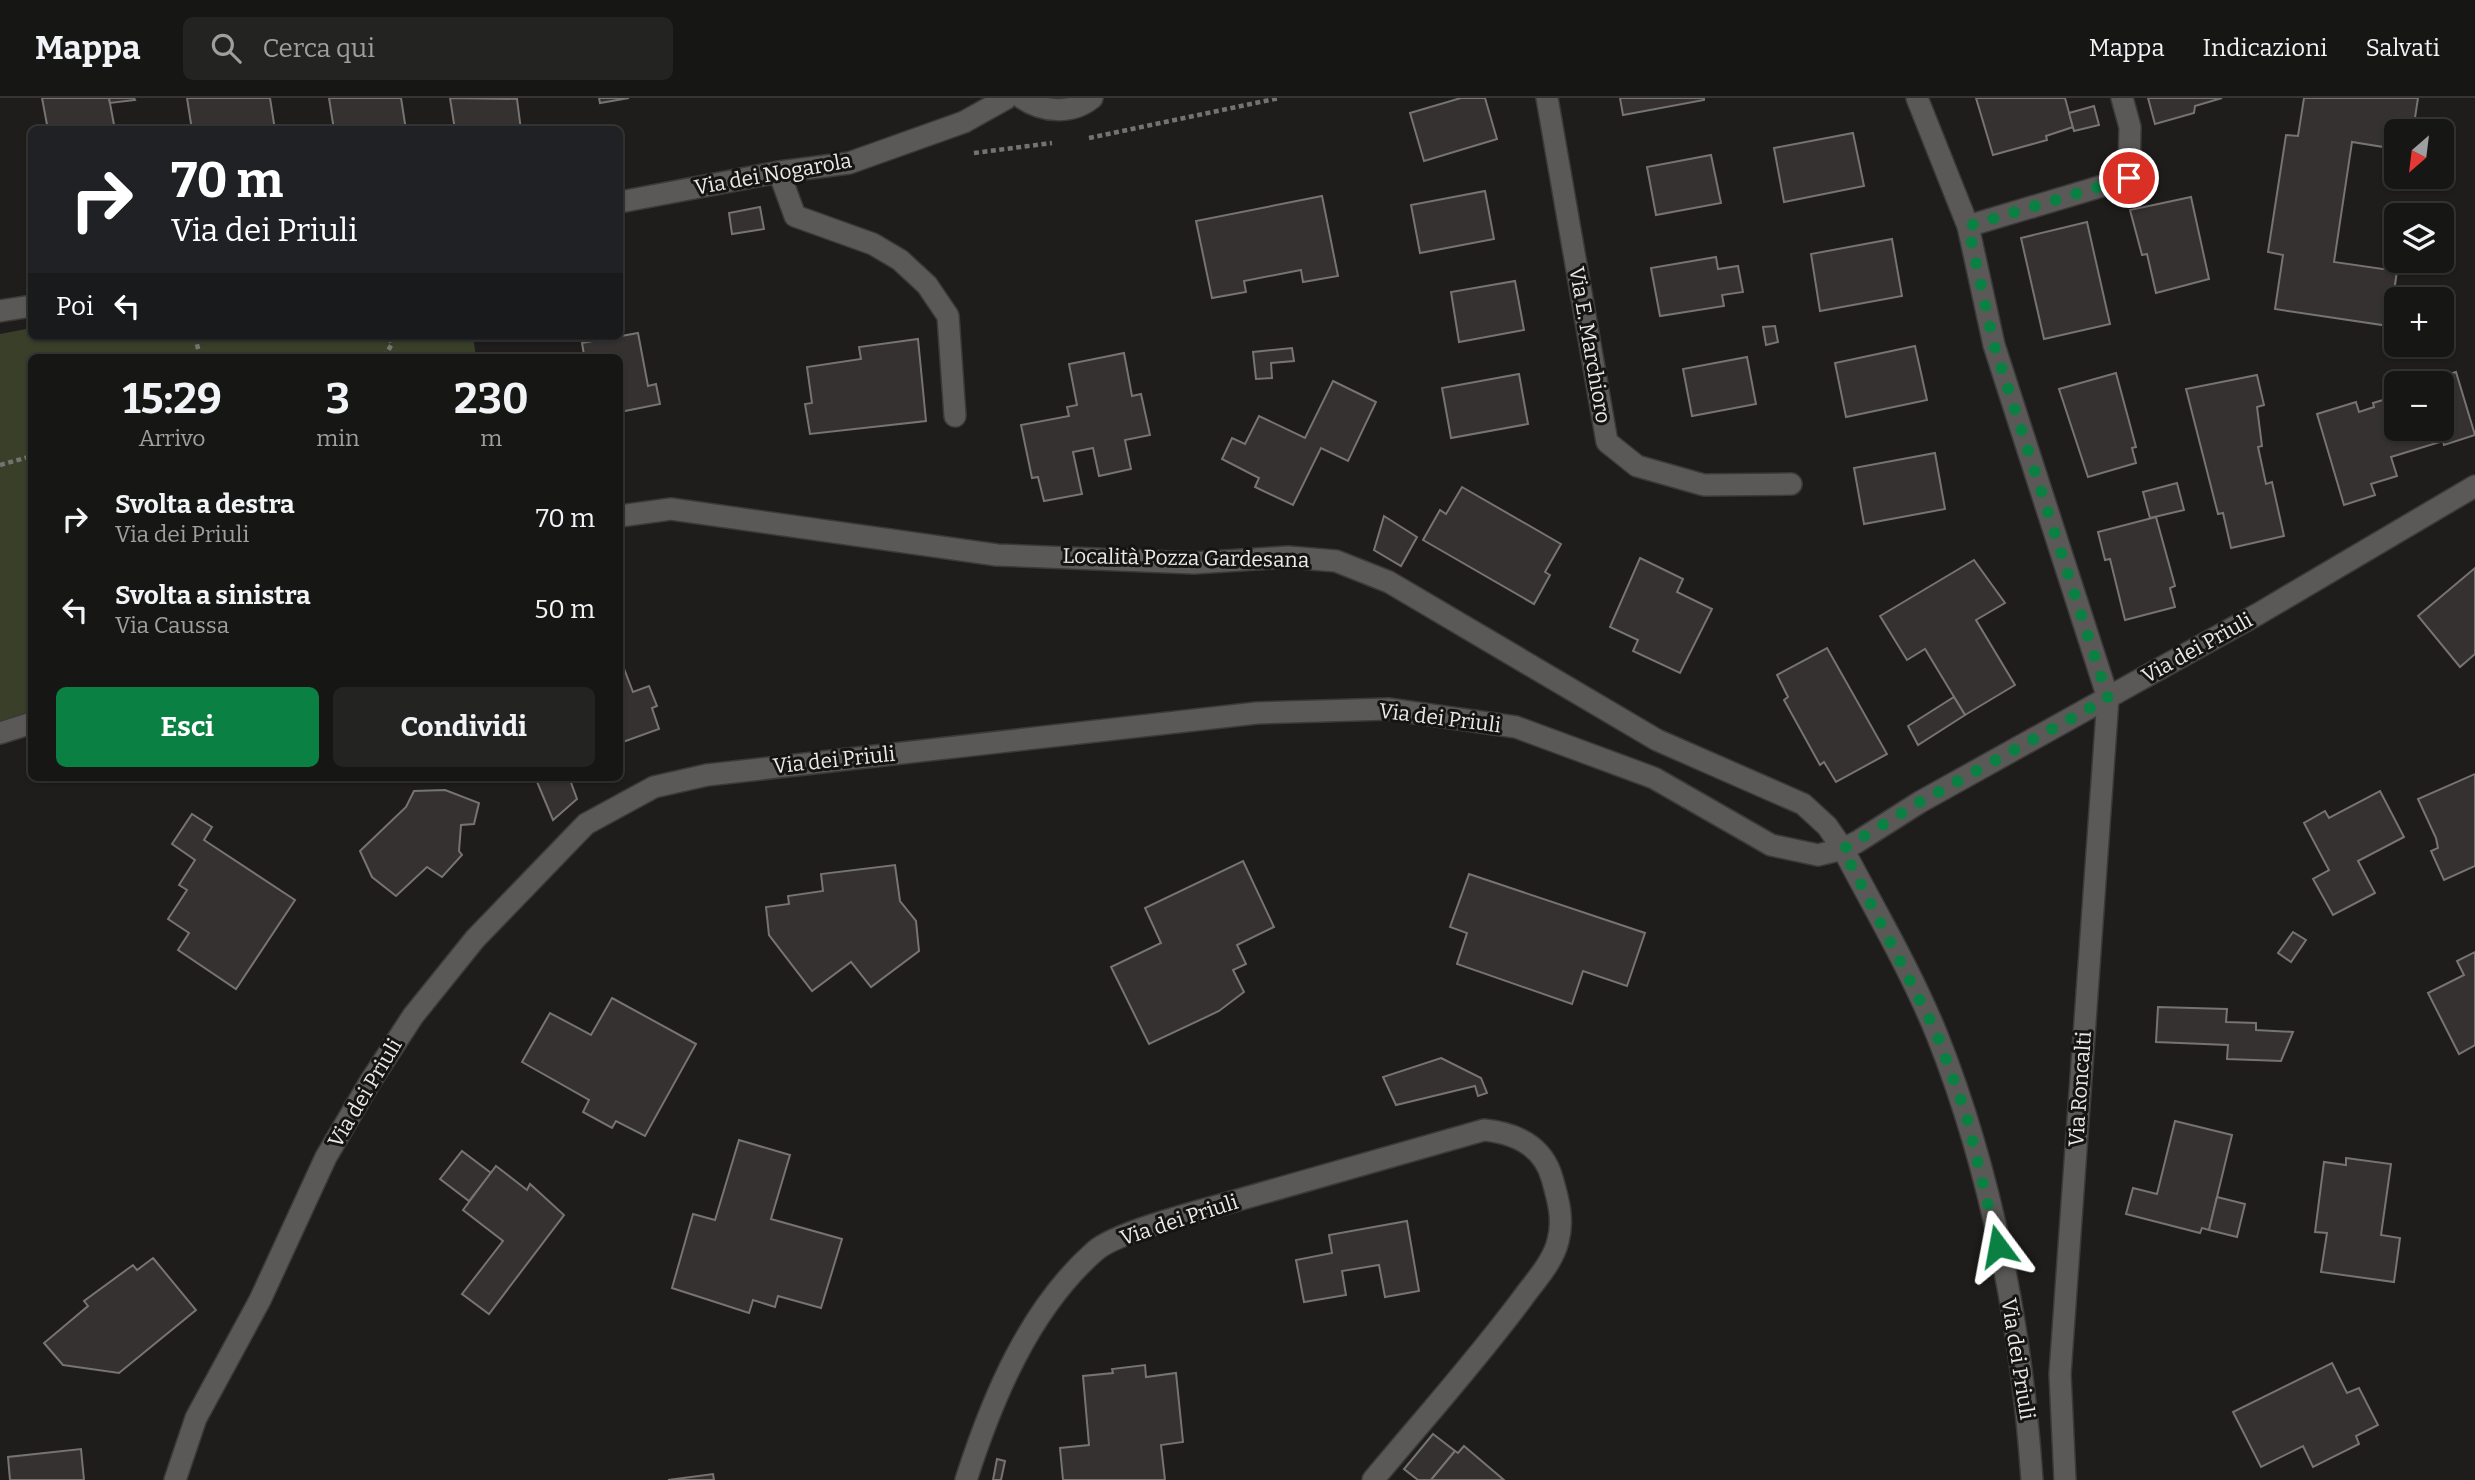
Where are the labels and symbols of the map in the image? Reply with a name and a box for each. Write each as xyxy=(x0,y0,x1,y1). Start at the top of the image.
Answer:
north arrow xyxy=(2384,119,2454,189)
street label: Via dei Nogarola xyxy=(692,147,854,201)
pin xyxy=(2099,148,2159,208)
street label: Via E. Marchioro xyxy=(1563,265,1617,425)
street label: Località Pozza Gardesana xyxy=(1063,543,1310,573)
street label: Via dei Priuli xyxy=(2137,607,2257,689)
street label: Via dei Priuli xyxy=(1378,698,1502,738)
street label: Via dei Priuli xyxy=(772,741,896,779)
street label: Via Roncalti xyxy=(2063,1030,2097,1148)
street label: Via dei Priuli xyxy=(322,1034,408,1152)
street label: Via dei Priuli xyxy=(1117,1189,1241,1251)
position arrow xyxy=(1961,1209,2035,1283)
street label: Via dei Priuli xyxy=(1996,1296,2040,1422)

